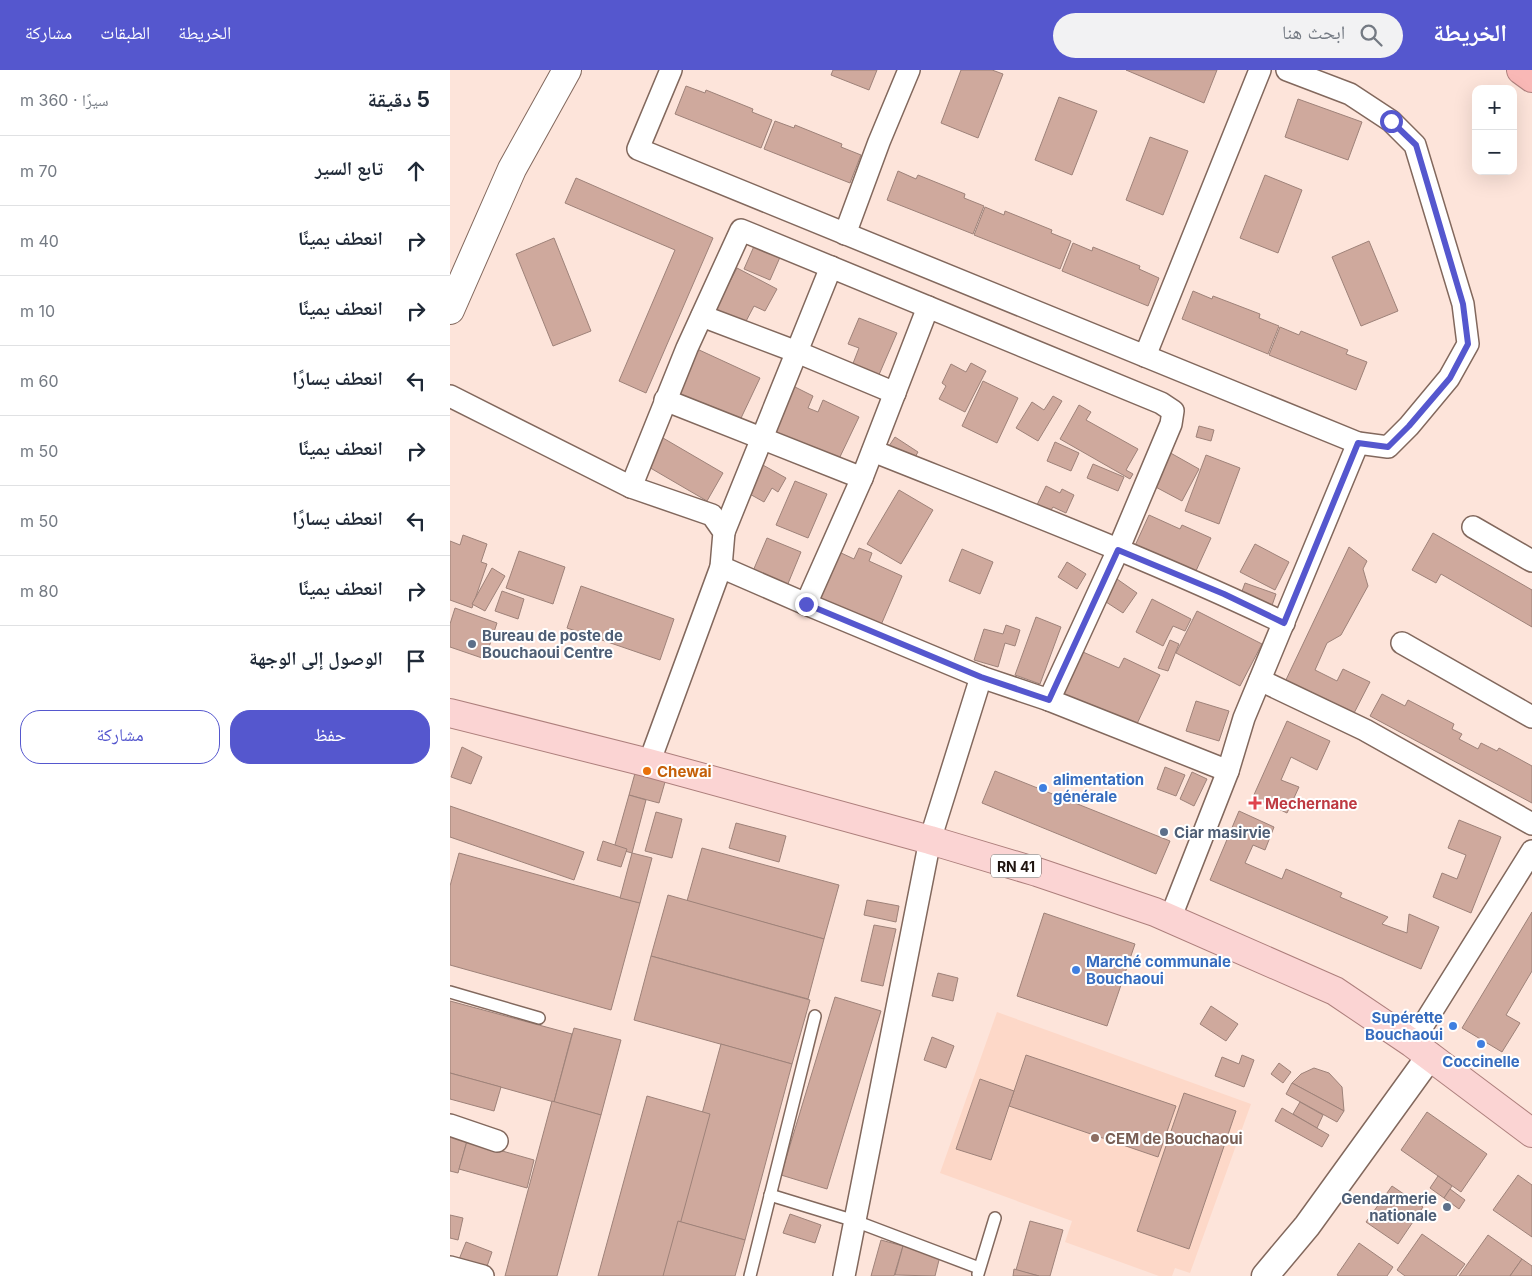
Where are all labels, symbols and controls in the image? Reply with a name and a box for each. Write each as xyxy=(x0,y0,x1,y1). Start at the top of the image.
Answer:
search box xyxy=(1053,13,1403,58)
text: الخريطة xyxy=(1433,18,1507,47)
text: ابحث هنا xyxy=(1282,21,1345,44)
icon: search xyxy=(1357,21,1385,49)
text: مشاركة xyxy=(25,22,72,43)
text: الطبقات xyxy=(100,22,150,43)
text: الخريطة xyxy=(178,22,231,43)
map controls xyxy=(1472,85,1517,175)
button: + xyxy=(1472,85,1517,130)
text: 5 دقيقة xyxy=(367,87,430,112)
text: سيرًا · 360 m xyxy=(20,90,109,110)
route start xyxy=(1380,110,1403,133)
button: − xyxy=(1472,130,1517,175)
text: تابع السير xyxy=(315,157,383,180)
icon: ahead xyxy=(402,157,430,185)
text: 70 m xyxy=(20,161,57,181)
text: انعطف يمينًا xyxy=(298,227,383,250)
icon: right xyxy=(402,227,430,255)
text: 40 m xyxy=(20,231,59,251)
text: انعطف يمينًا xyxy=(298,297,383,320)
icon: right xyxy=(402,297,430,325)
text: 10 m xyxy=(20,301,55,321)
text: انعطف يسارًا xyxy=(292,367,383,390)
icon: left xyxy=(402,367,430,395)
text: 60 m xyxy=(20,371,59,391)
text: انعطف يمينًا xyxy=(298,437,383,460)
icon: right xyxy=(402,437,430,465)
text: 50 m xyxy=(20,441,58,461)
text: انعطف يسارًا xyxy=(292,507,383,530)
icon: left xyxy=(402,507,430,535)
text: 50 m xyxy=(20,511,58,531)
text: انعطف يمينًا xyxy=(298,577,383,600)
icon: right xyxy=(402,577,430,605)
text: 80 m xyxy=(20,581,59,601)
route end xyxy=(795,593,818,616)
place label: Bureau de poste de Bouchaoui Centre xyxy=(482,626,623,662)
marker: Bureau de poste de Bouchaoui Centre xyxy=(466,638,478,650)
text: الوصول إلى الوجهة xyxy=(249,647,383,670)
icon: arrive xyxy=(402,647,430,675)
button: مشاركة xyxy=(20,710,220,764)
button: حفظ xyxy=(230,710,430,764)
place label: Chewai xyxy=(657,762,712,781)
marker: Chewai xyxy=(641,765,653,777)
place label: alimentation générale xyxy=(1053,770,1144,806)
marker: alimentation générale xyxy=(1037,782,1049,794)
place label: Mechernane xyxy=(1265,794,1358,813)
marker: Mechernane xyxy=(1249,797,1261,809)
place label: Ciar masirvie xyxy=(1174,823,1271,842)
marker: Ciar masirvie xyxy=(1158,826,1170,838)
road number: RN 41 xyxy=(991,854,1041,878)
place label: Marché communale Bouchaoui xyxy=(1086,952,1231,988)
marker: Marché communale Bouchaoui xyxy=(1070,964,1082,976)
place label: Supérette Bouchaoui xyxy=(1365,1008,1443,1044)
marker: Supérette Bouchaoui xyxy=(1447,1020,1459,1032)
marker: Coccinelle xyxy=(1475,1038,1487,1050)
place label: Coccinelle xyxy=(1442,1052,1520,1071)
place label: CEM de Bouchaoui xyxy=(1105,1129,1243,1148)
marker: CEM de Bouchaoui xyxy=(1089,1132,1101,1144)
place label: Gendarmerie nationale xyxy=(1341,1189,1437,1225)
marker: Gendarmerie nationale xyxy=(1441,1201,1453,1213)

